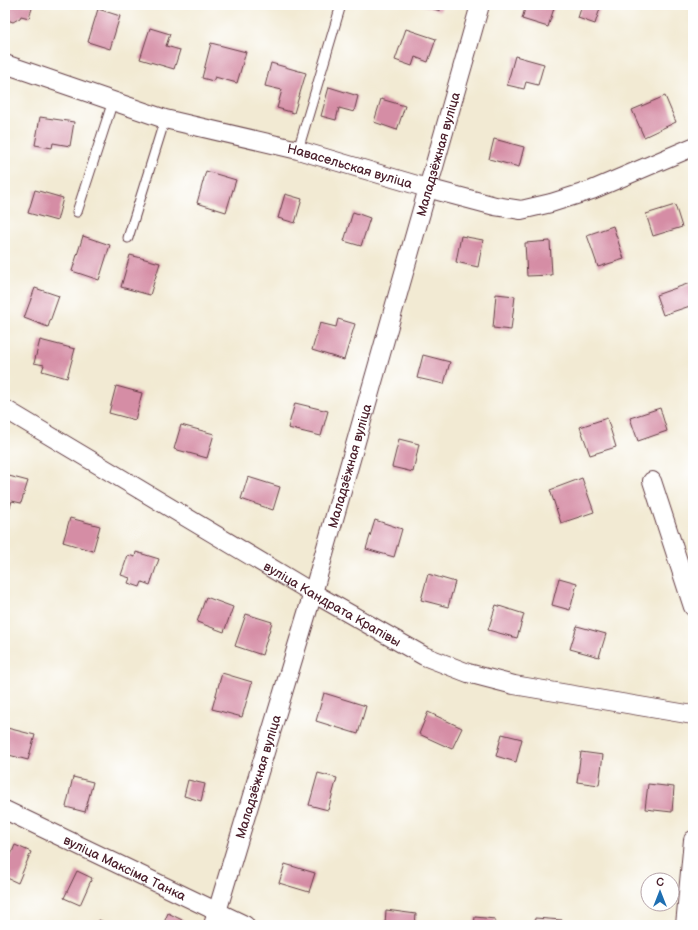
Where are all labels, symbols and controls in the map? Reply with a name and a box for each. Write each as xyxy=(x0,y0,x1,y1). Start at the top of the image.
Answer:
street label: Маладзёжная вуліца xyxy=(413,90,464,218)
street label: Навасельская вуліца xyxy=(286,141,414,192)
street label: Маладзёжная вуліца xyxy=(325,402,375,530)
street label: вуліца Кандрата Крапівы xyxy=(261,558,404,650)
street label: Маладзёжная вуліца xyxy=(232,713,285,841)
street label: вуліца Максіма Танка xyxy=(61,832,189,905)
north arrow xyxy=(640,872,680,912)
text: С xyxy=(656,876,664,889)

